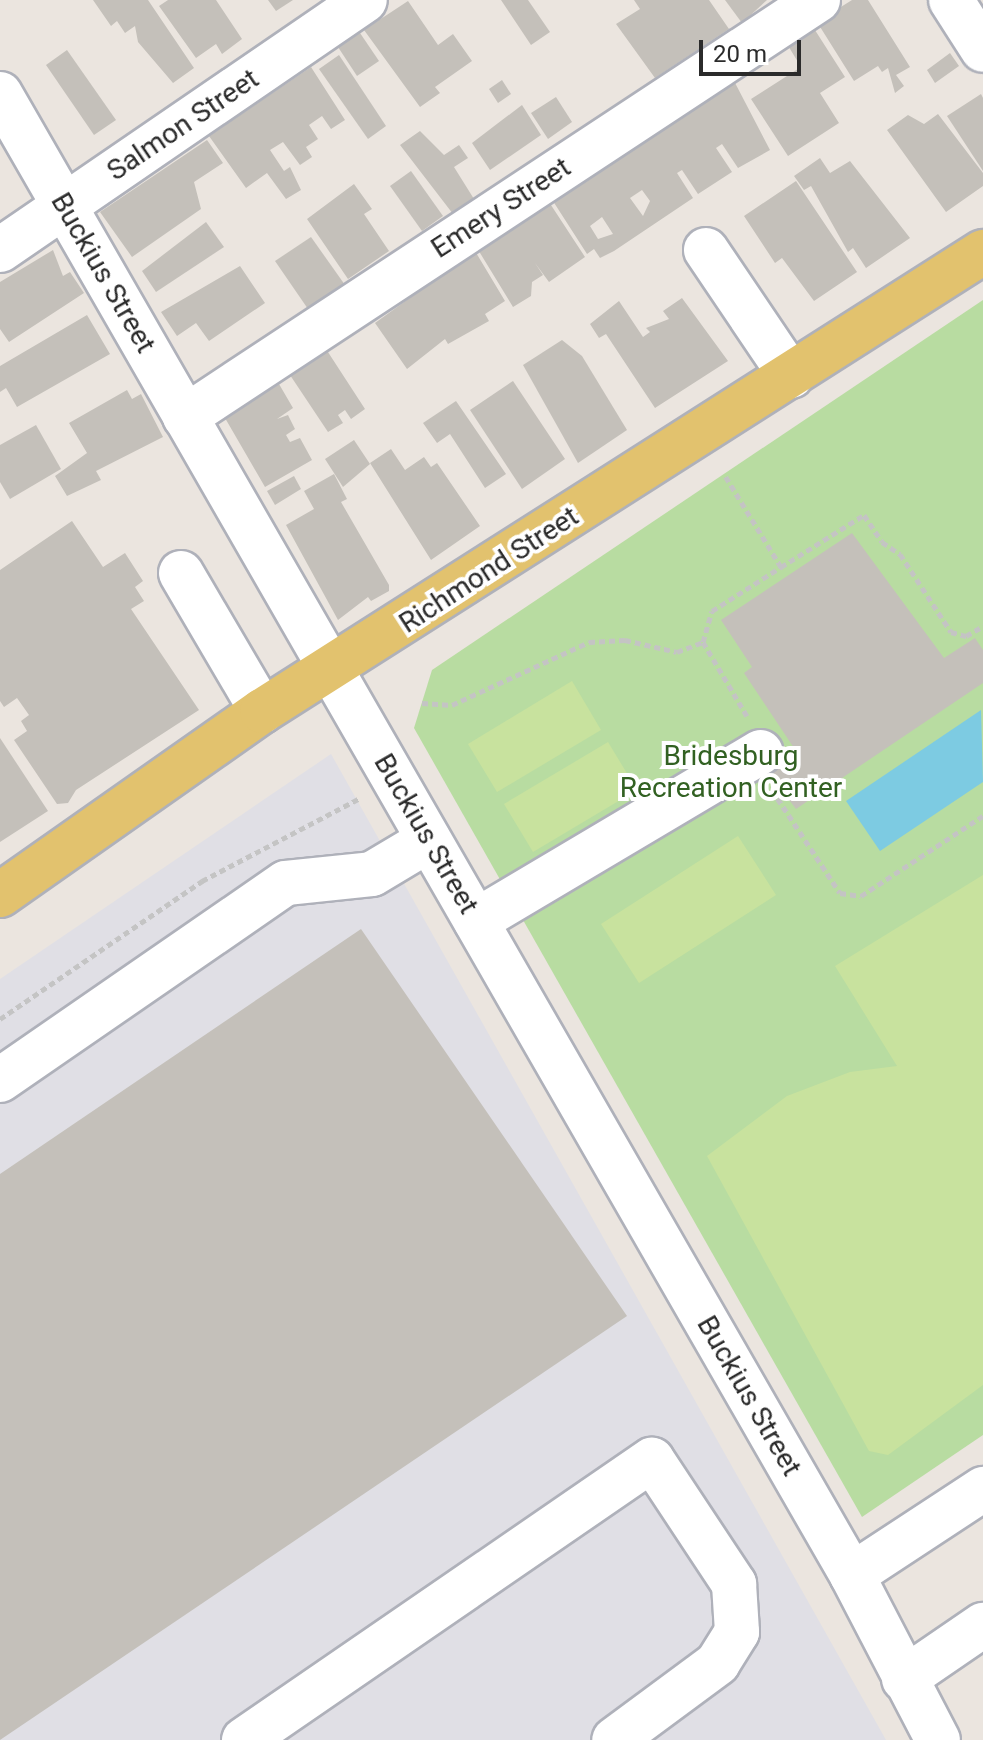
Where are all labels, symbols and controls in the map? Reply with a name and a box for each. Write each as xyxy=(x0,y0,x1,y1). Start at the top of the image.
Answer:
scale bar xyxy=(703,24,805,74)
text: 20 m xyxy=(713,40,767,68)
street label: Salmon Street xyxy=(101,62,265,188)
street label: Emery Street xyxy=(425,151,577,265)
street label: Buckius Street xyxy=(44,187,162,359)
street label: Richmond Street xyxy=(393,500,585,640)
park label: Bridesburg Recreation Center xyxy=(620,739,842,805)
street label: Buckius Street xyxy=(367,748,485,920)
street label: Buckius Street xyxy=(690,1310,808,1482)

